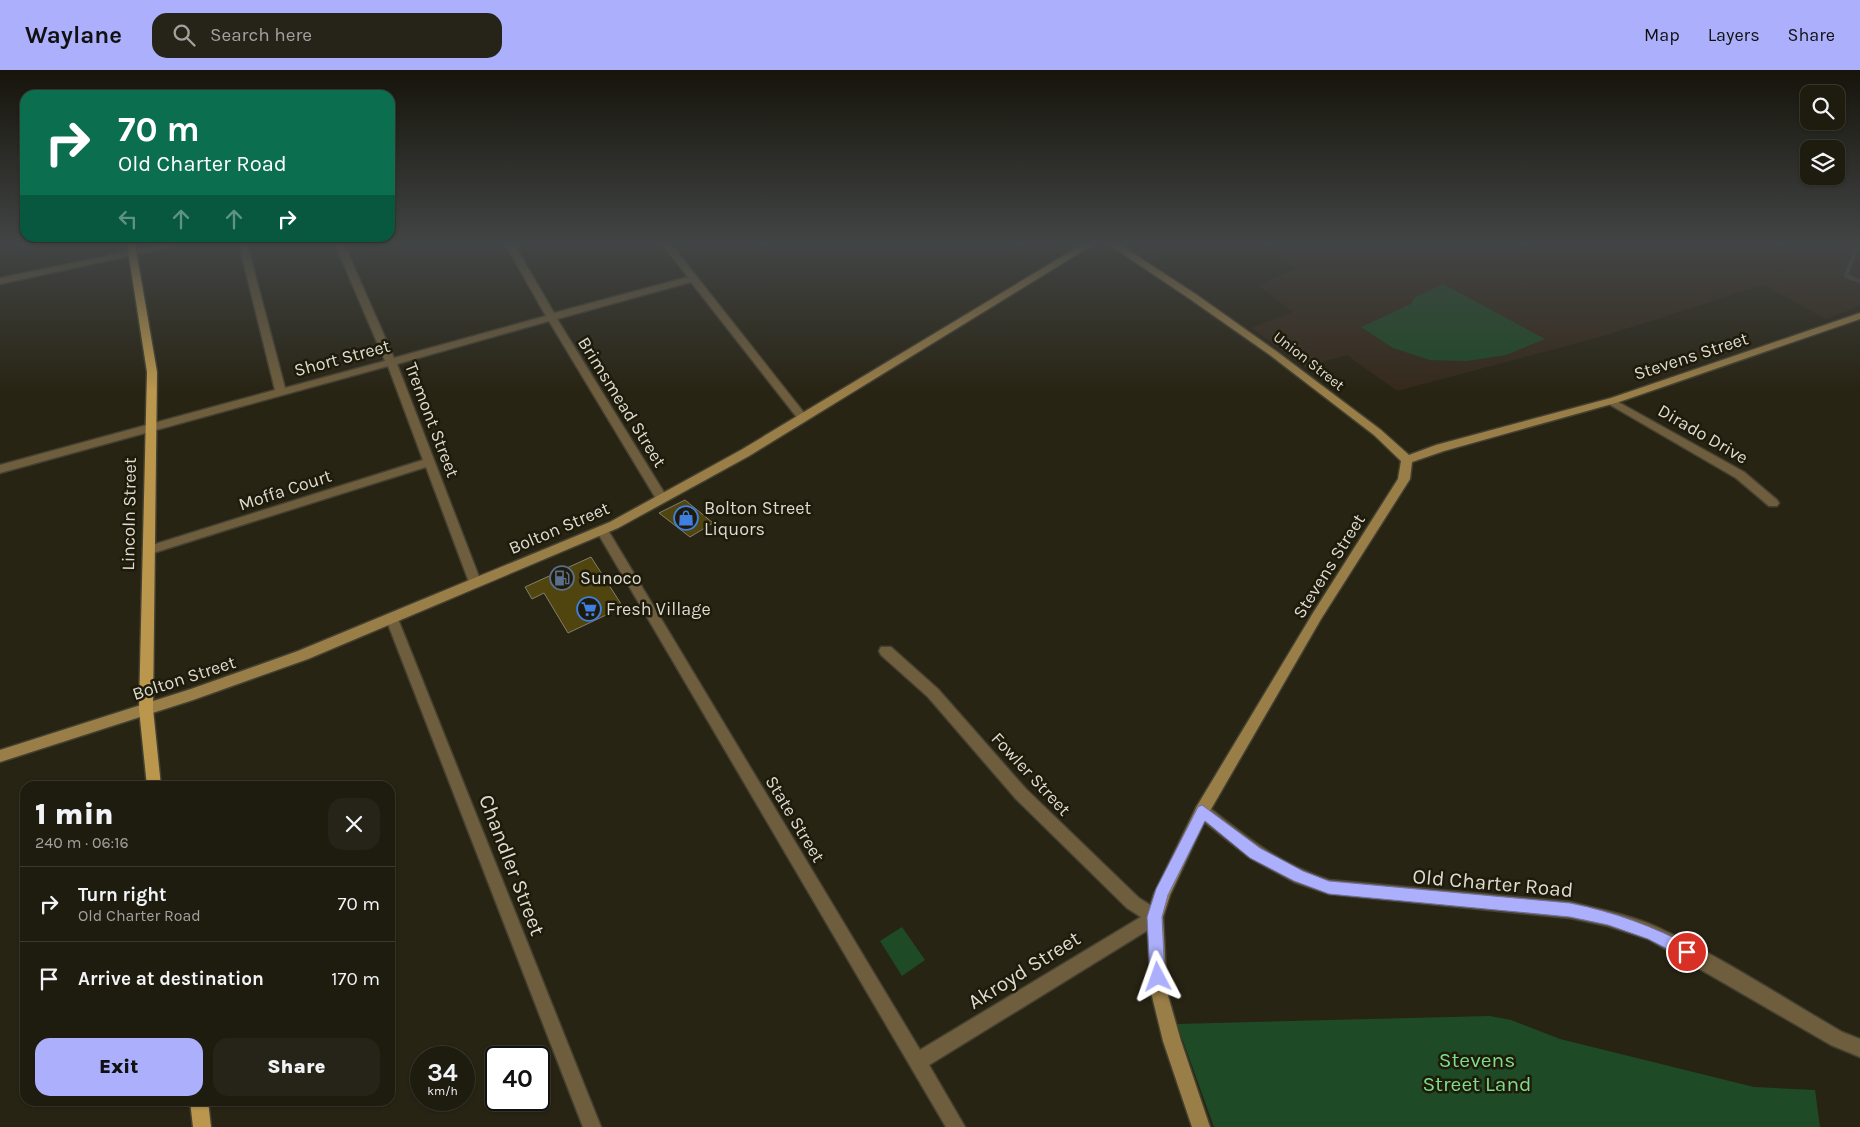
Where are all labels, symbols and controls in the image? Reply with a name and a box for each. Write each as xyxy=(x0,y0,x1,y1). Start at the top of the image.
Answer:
search box xyxy=(152,13,502,58)
text: Waylane xyxy=(25,21,122,49)
icon: search xyxy=(170,21,198,49)
text: Search here xyxy=(210,24,312,46)
text: Map xyxy=(1644,24,1680,46)
text: Layers xyxy=(1708,24,1760,46)
text: Share xyxy=(1788,24,1835,46)
map controls xyxy=(1800,85,1845,185)
button: search xyxy=(1800,85,1845,130)
text: 70 m xyxy=(118,109,200,150)
icon: right xyxy=(35,110,100,175)
button: layers xyxy=(1800,140,1845,185)
text: Old Charter Road xyxy=(118,151,287,177)
icon: left xyxy=(114,205,142,233)
icon: ahead xyxy=(167,205,195,233)
icon: ahead xyxy=(220,205,248,233)
icon: right xyxy=(273,205,301,233)
street label: Stevens Street xyxy=(1631,327,1751,385)
street label: Union Street xyxy=(1270,328,1348,395)
street label: Brimsmead Street xyxy=(573,333,671,471)
street label: Short Street xyxy=(292,335,393,381)
street label: Tremont Street xyxy=(400,359,464,481)
street label: Dirado Drive xyxy=(1654,399,1752,469)
street label: Lincoln Street xyxy=(117,457,141,571)
street label: Moffa Court xyxy=(236,465,335,515)
street label: Bolton Street xyxy=(505,497,613,559)
place label: Bolton Street Liquors xyxy=(704,497,811,540)
shop icon: Bolton Street Liquors xyxy=(673,505,699,531)
street label: Stevens Street xyxy=(1288,509,1370,622)
fuel station icon: Sunoco xyxy=(549,565,575,591)
place label: Sunoco xyxy=(580,567,642,589)
supermarket icon: Fresh Village xyxy=(576,596,602,622)
place label: Fresh Village xyxy=(606,598,711,620)
street label: Bolton Street xyxy=(130,651,239,705)
street label: Fowler Street xyxy=(987,728,1075,821)
street label: State Street xyxy=(761,772,830,867)
street label: Chandler Street xyxy=(474,791,550,939)
text: 1 min xyxy=(35,796,114,832)
button: close xyxy=(328,798,380,850)
text: 240 m · 06:16 xyxy=(35,833,129,852)
street label: Old Charter Road xyxy=(1412,864,1574,902)
text: Turn right xyxy=(78,884,167,906)
icon: right xyxy=(35,890,63,918)
text: 70 m xyxy=(338,893,380,915)
text: Old Charter Road xyxy=(78,906,201,925)
street label: Akroyd Street xyxy=(963,926,1085,1014)
pin xyxy=(1666,931,1708,973)
icon: arrive xyxy=(1673,938,1701,966)
position arrow xyxy=(1131,950,1183,1002)
icon: arrive xyxy=(35,965,63,993)
text: Arrive at destination xyxy=(78,968,264,990)
text: 170 m xyxy=(331,968,380,990)
button: Exit xyxy=(35,1038,203,1096)
button: Share xyxy=(213,1038,380,1096)
speed limit sign: 40 xyxy=(485,1046,550,1111)
park label: Stevens Street Land xyxy=(1422,1048,1532,1096)
text: 34 xyxy=(427,1058,458,1087)
text: km/h xyxy=(427,1084,458,1098)

